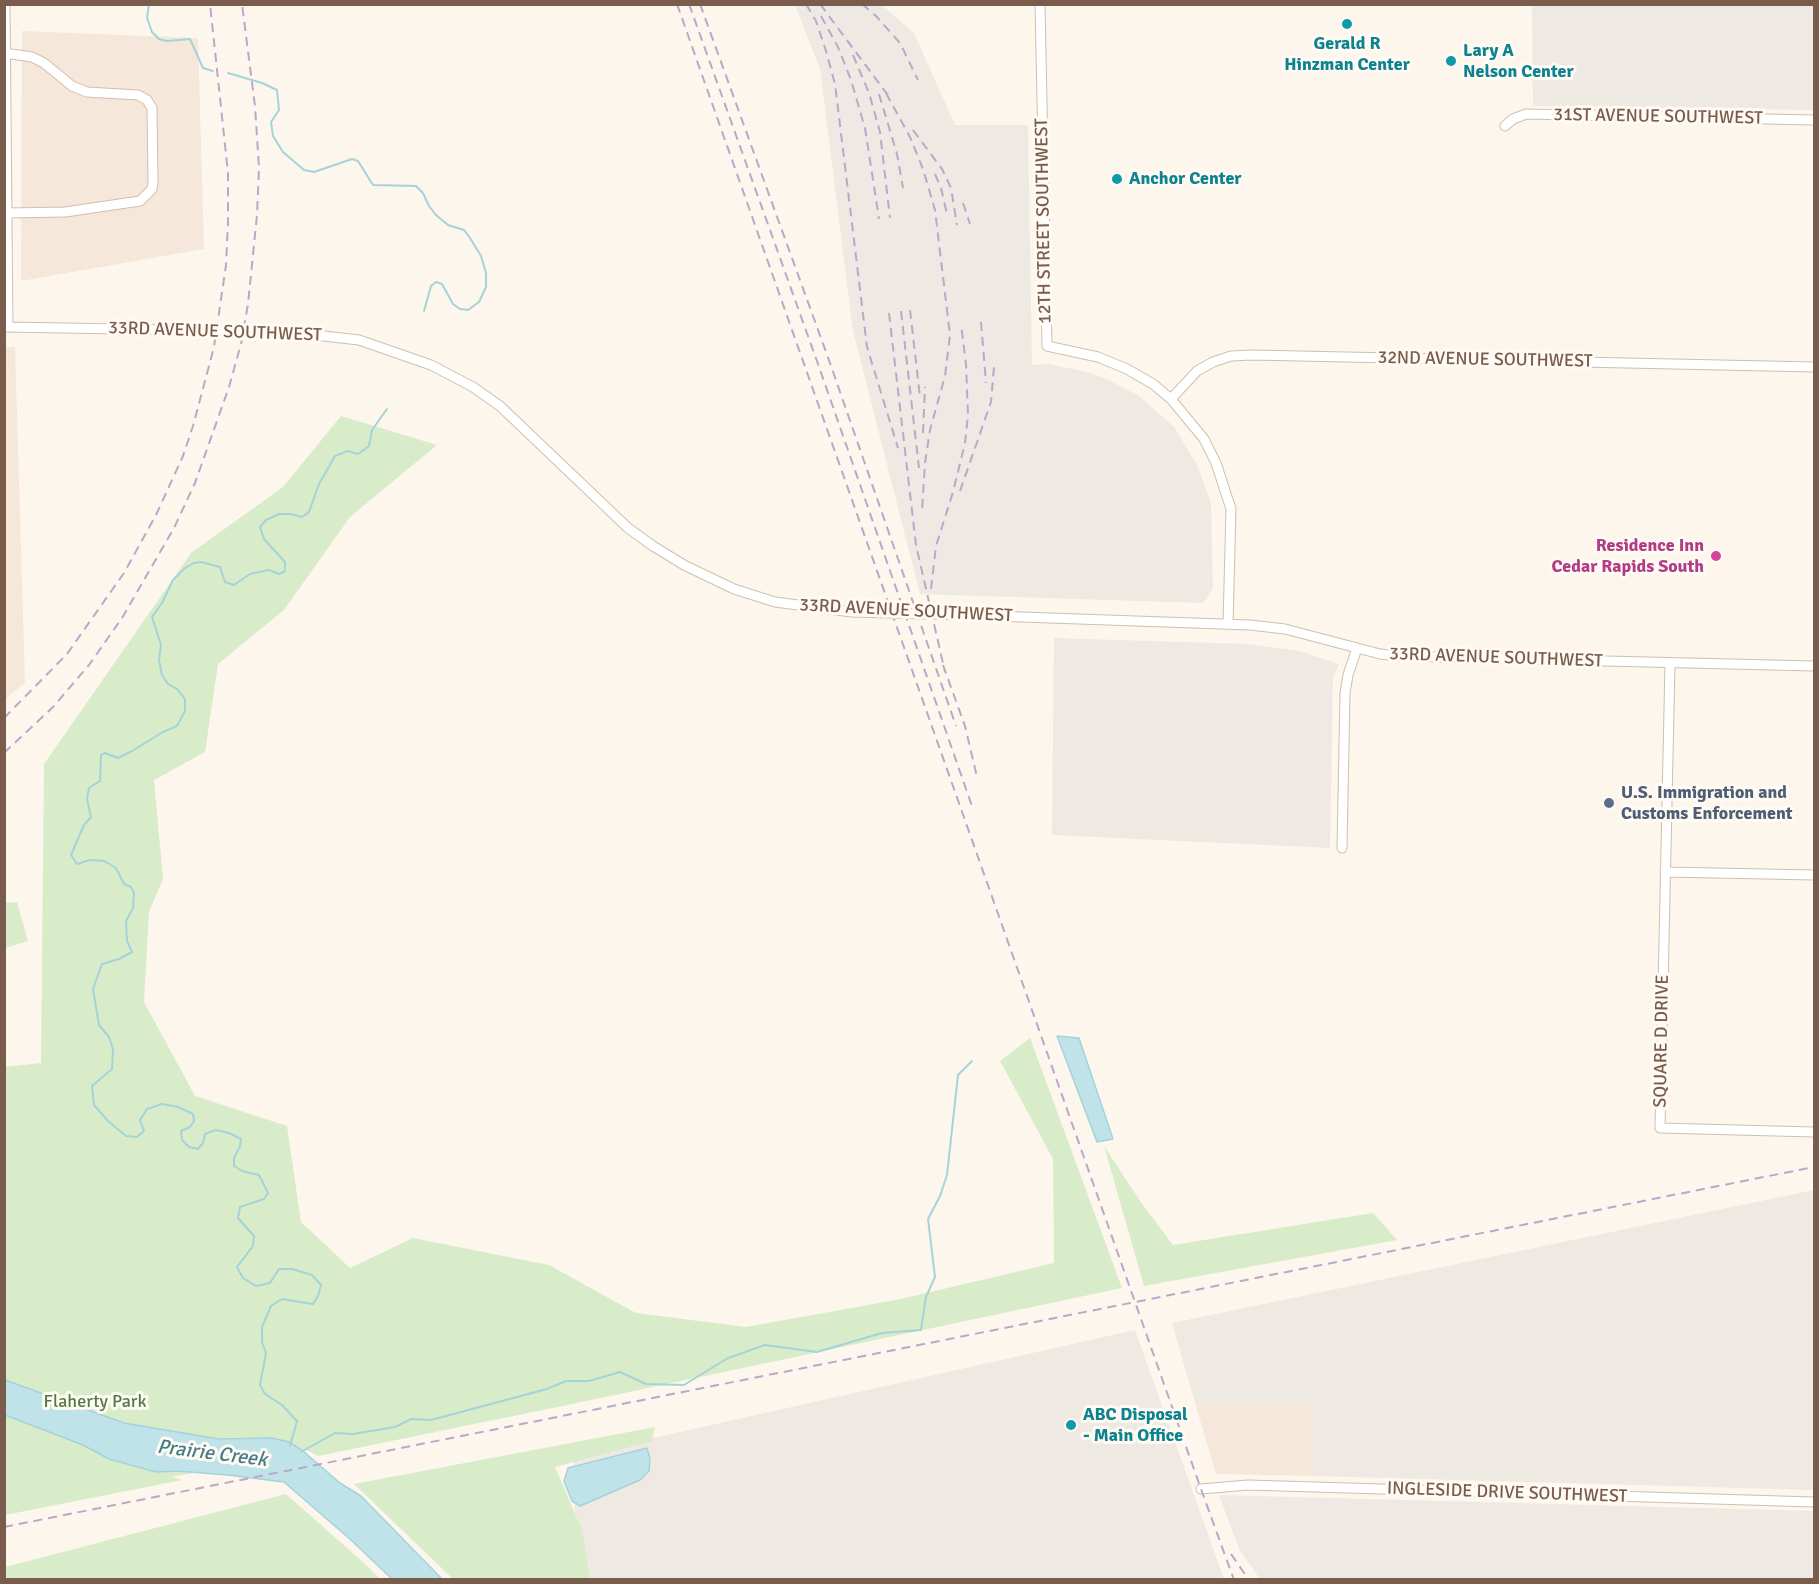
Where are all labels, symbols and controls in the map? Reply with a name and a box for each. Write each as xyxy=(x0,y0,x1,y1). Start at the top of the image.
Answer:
marker: Gerald R Hinzman Center xyxy=(1340,17,1354,31)
place label: Gerald R Hinzman Center xyxy=(1284,33,1410,76)
place label: Lary A Nelson Center xyxy=(1463,40,1574,82)
marker: Lary A Nelson Center xyxy=(1444,54,1458,68)
street label: 31ST AVENUE SOUTHWEST xyxy=(1553,104,1763,130)
street label: 12TH STREET SOUTHWEST xyxy=(1031,118,1057,324)
place label: Anchor Center xyxy=(1129,168,1241,190)
marker: Anchor Center xyxy=(1110,172,1124,186)
street label: 33RD AVENUE SOUTHWEST xyxy=(108,317,322,347)
street label: 32ND AVENUE SOUTHWEST xyxy=(1377,347,1593,373)
place label: Residence Inn Cedar Rapids South xyxy=(1551,535,1704,578)
marker: Residence Inn Cedar Rapids South xyxy=(1709,549,1723,563)
street label: 33RD AVENUE SOUTHWEST xyxy=(799,595,1013,627)
street label: 33RD AVENUE SOUTHWEST xyxy=(1389,643,1603,673)
place label: U.S. Immigration and Customs Enforcement xyxy=(1621,782,1792,824)
marker: U.S. Immigration and Customs Enforcement xyxy=(1602,796,1616,810)
street label: SQUARE D DRIVE xyxy=(1650,974,1674,1108)
park label: Flaherty Park xyxy=(44,1391,146,1413)
place label: ABC Disposal - Main Office xyxy=(1083,1404,1188,1446)
marker: ABC Disposal - Main Office xyxy=(1064,1418,1078,1432)
water label: Prairie Creek xyxy=(156,1435,268,1473)
street label: INGLESIDE DRIVE SOUTHWEST xyxy=(1386,1478,1628,1508)

